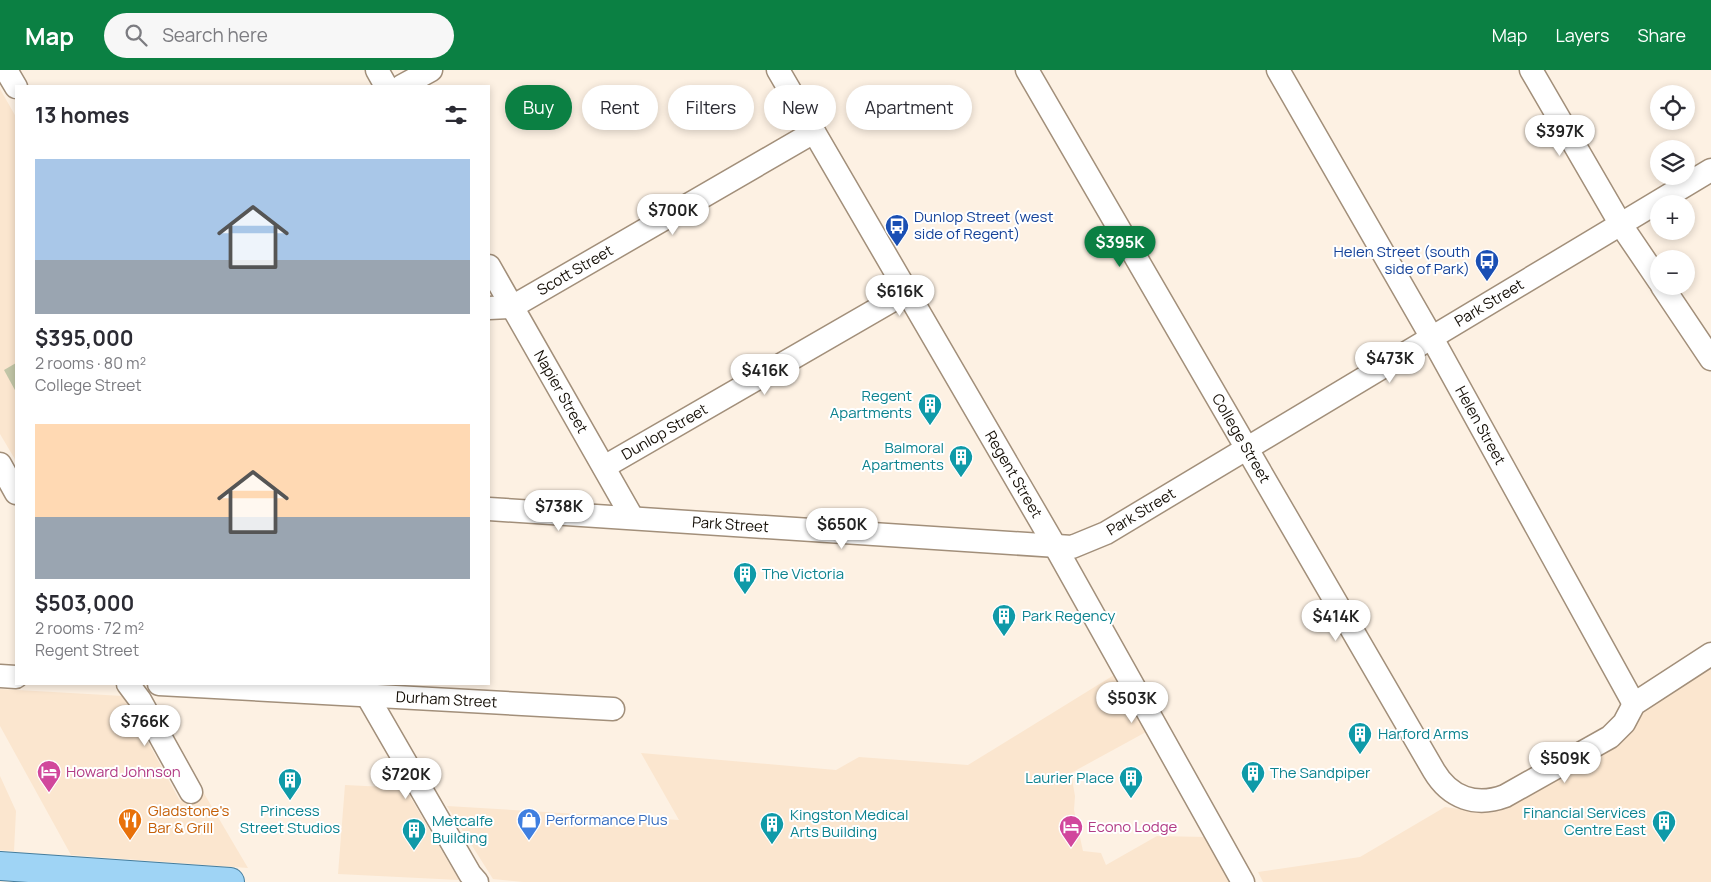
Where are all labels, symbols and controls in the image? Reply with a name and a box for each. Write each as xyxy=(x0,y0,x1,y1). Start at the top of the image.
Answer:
search box xyxy=(104,13,454,58)
text: Map xyxy=(25,19,74,52)
icon: search xyxy=(122,21,150,49)
text: Search here xyxy=(162,22,268,48)
text: Map xyxy=(1492,23,1527,47)
text: Layers xyxy=(1555,23,1609,47)
text: Share xyxy=(1637,23,1686,47)
chip: Buy xyxy=(505,85,572,130)
chip: Rent xyxy=(582,85,658,130)
chip: Filters xyxy=(668,85,754,130)
chip: New xyxy=(764,85,836,130)
chip: Apartment xyxy=(846,85,972,130)
map controls xyxy=(1650,85,1695,295)
button: locate xyxy=(1650,85,1695,130)
text: 13 homes xyxy=(35,101,129,129)
icon: filters xyxy=(442,101,470,129)
pin: $397K xyxy=(1525,114,1595,157)
text: $397K xyxy=(1536,120,1584,142)
button: layers xyxy=(1650,140,1695,185)
icon: home xyxy=(208,192,298,282)
pin: $700K xyxy=(638,194,708,236)
button: + xyxy=(1650,195,1695,240)
text: $700K xyxy=(648,199,698,221)
place label: Dunlop Street (west side of Regent) xyxy=(914,206,1053,244)
bus stop icon: Dunlop Street (west side of Regent) xyxy=(884,213,910,247)
pin: $395K xyxy=(1085,226,1155,268)
text: $395K xyxy=(1095,231,1145,253)
street label: Scott Street xyxy=(533,240,617,300)
place label: Helen Street (south side of Park) xyxy=(1334,241,1470,279)
bus stop icon: Helen Street (south side of Park) xyxy=(1474,248,1500,282)
button: − xyxy=(1650,250,1695,295)
pin: $616K xyxy=(865,274,935,317)
street label: Park Street xyxy=(1451,274,1527,331)
text: $616K xyxy=(876,280,924,302)
text: $395,000 xyxy=(35,324,134,352)
pin: $473K xyxy=(1355,342,1425,384)
street label: Napier Street xyxy=(529,346,593,437)
text: $473K xyxy=(1366,347,1414,369)
text: 2 rooms · 80 m² xyxy=(35,352,146,374)
pin: $416K xyxy=(730,354,800,396)
text: $416K xyxy=(741,359,789,381)
text: College Street xyxy=(35,374,142,396)
street label: Helen Street xyxy=(1450,382,1511,468)
place label: Regent Apartments xyxy=(830,385,912,423)
street label: College Street xyxy=(1207,390,1276,487)
building icon: Regent Apartments xyxy=(917,392,943,426)
street label: Dunlop Street xyxy=(617,398,711,465)
street label: Regent Street xyxy=(980,427,1047,522)
place label: Balmoral Apartments xyxy=(862,437,944,475)
building icon: Balmoral Apartments xyxy=(948,444,974,478)
icon: home xyxy=(208,457,298,547)
street label: Park Street xyxy=(1102,483,1179,540)
pin: $738K xyxy=(524,490,594,532)
text: $738K xyxy=(535,495,583,517)
pin: $650K xyxy=(807,508,877,550)
street label: Park Street xyxy=(691,511,770,537)
text: $650K xyxy=(817,513,867,535)
building icon: The Victoria xyxy=(732,561,758,595)
place label: The Victoria xyxy=(762,563,844,584)
text: $503,000 xyxy=(35,589,134,617)
pin: $414K xyxy=(1301,600,1371,642)
building icon: Park Regency xyxy=(991,603,1017,637)
place label: Park Regency xyxy=(1022,605,1115,626)
text: $414K xyxy=(1313,605,1359,627)
text: 2 rooms · 72 m² xyxy=(35,617,144,639)
text: Regent Street xyxy=(35,639,139,661)
pin: $503K xyxy=(1097,682,1167,724)
street label: Durham Street xyxy=(395,686,498,713)
text: $503K xyxy=(1107,687,1157,709)
pin: $766K xyxy=(110,704,180,747)
text: $766K xyxy=(121,710,169,732)
building icon: Harford Arms xyxy=(1347,721,1373,755)
place label: Harford Arms xyxy=(1378,723,1469,744)
pin: $509K xyxy=(1530,742,1600,784)
text: $509K xyxy=(1540,747,1590,769)
pin: $720K xyxy=(371,758,441,800)
hotel icon: Howard Johnson xyxy=(36,759,62,793)
building icon: The Sandpiper xyxy=(1240,760,1266,794)
place label: Howard Johnson xyxy=(66,761,181,782)
place label: The Sandpiper xyxy=(1270,762,1371,783)
text: $720K xyxy=(382,763,431,785)
building icon: Laurier Place xyxy=(1118,765,1144,799)
building icon: Princess Street Studios xyxy=(277,767,303,801)
place label: Laurier Place xyxy=(1025,767,1114,788)
place label: Gladstone's Bar & Grill xyxy=(148,800,229,838)
place label: Princess Street Studios xyxy=(240,800,340,838)
place label: Financial Services Centre East xyxy=(1523,802,1646,840)
place label: Kingston Medical Arts Building xyxy=(790,804,908,842)
restaurant icon: Gladstone's Bar & Grill xyxy=(117,807,143,841)
shop icon: Performance Plus xyxy=(516,807,542,841)
place label: Performance Plus xyxy=(546,809,668,830)
building icon: Financial Services Centre East xyxy=(1651,809,1677,843)
place label: Metcalfe Building xyxy=(432,810,493,848)
building icon: Kingston Medical Arts Building xyxy=(759,811,785,845)
hotel icon: Econo Lodge xyxy=(1058,814,1084,848)
place label: Econo Lodge xyxy=(1088,816,1178,837)
building icon: Metcalfe Building xyxy=(401,817,427,851)

